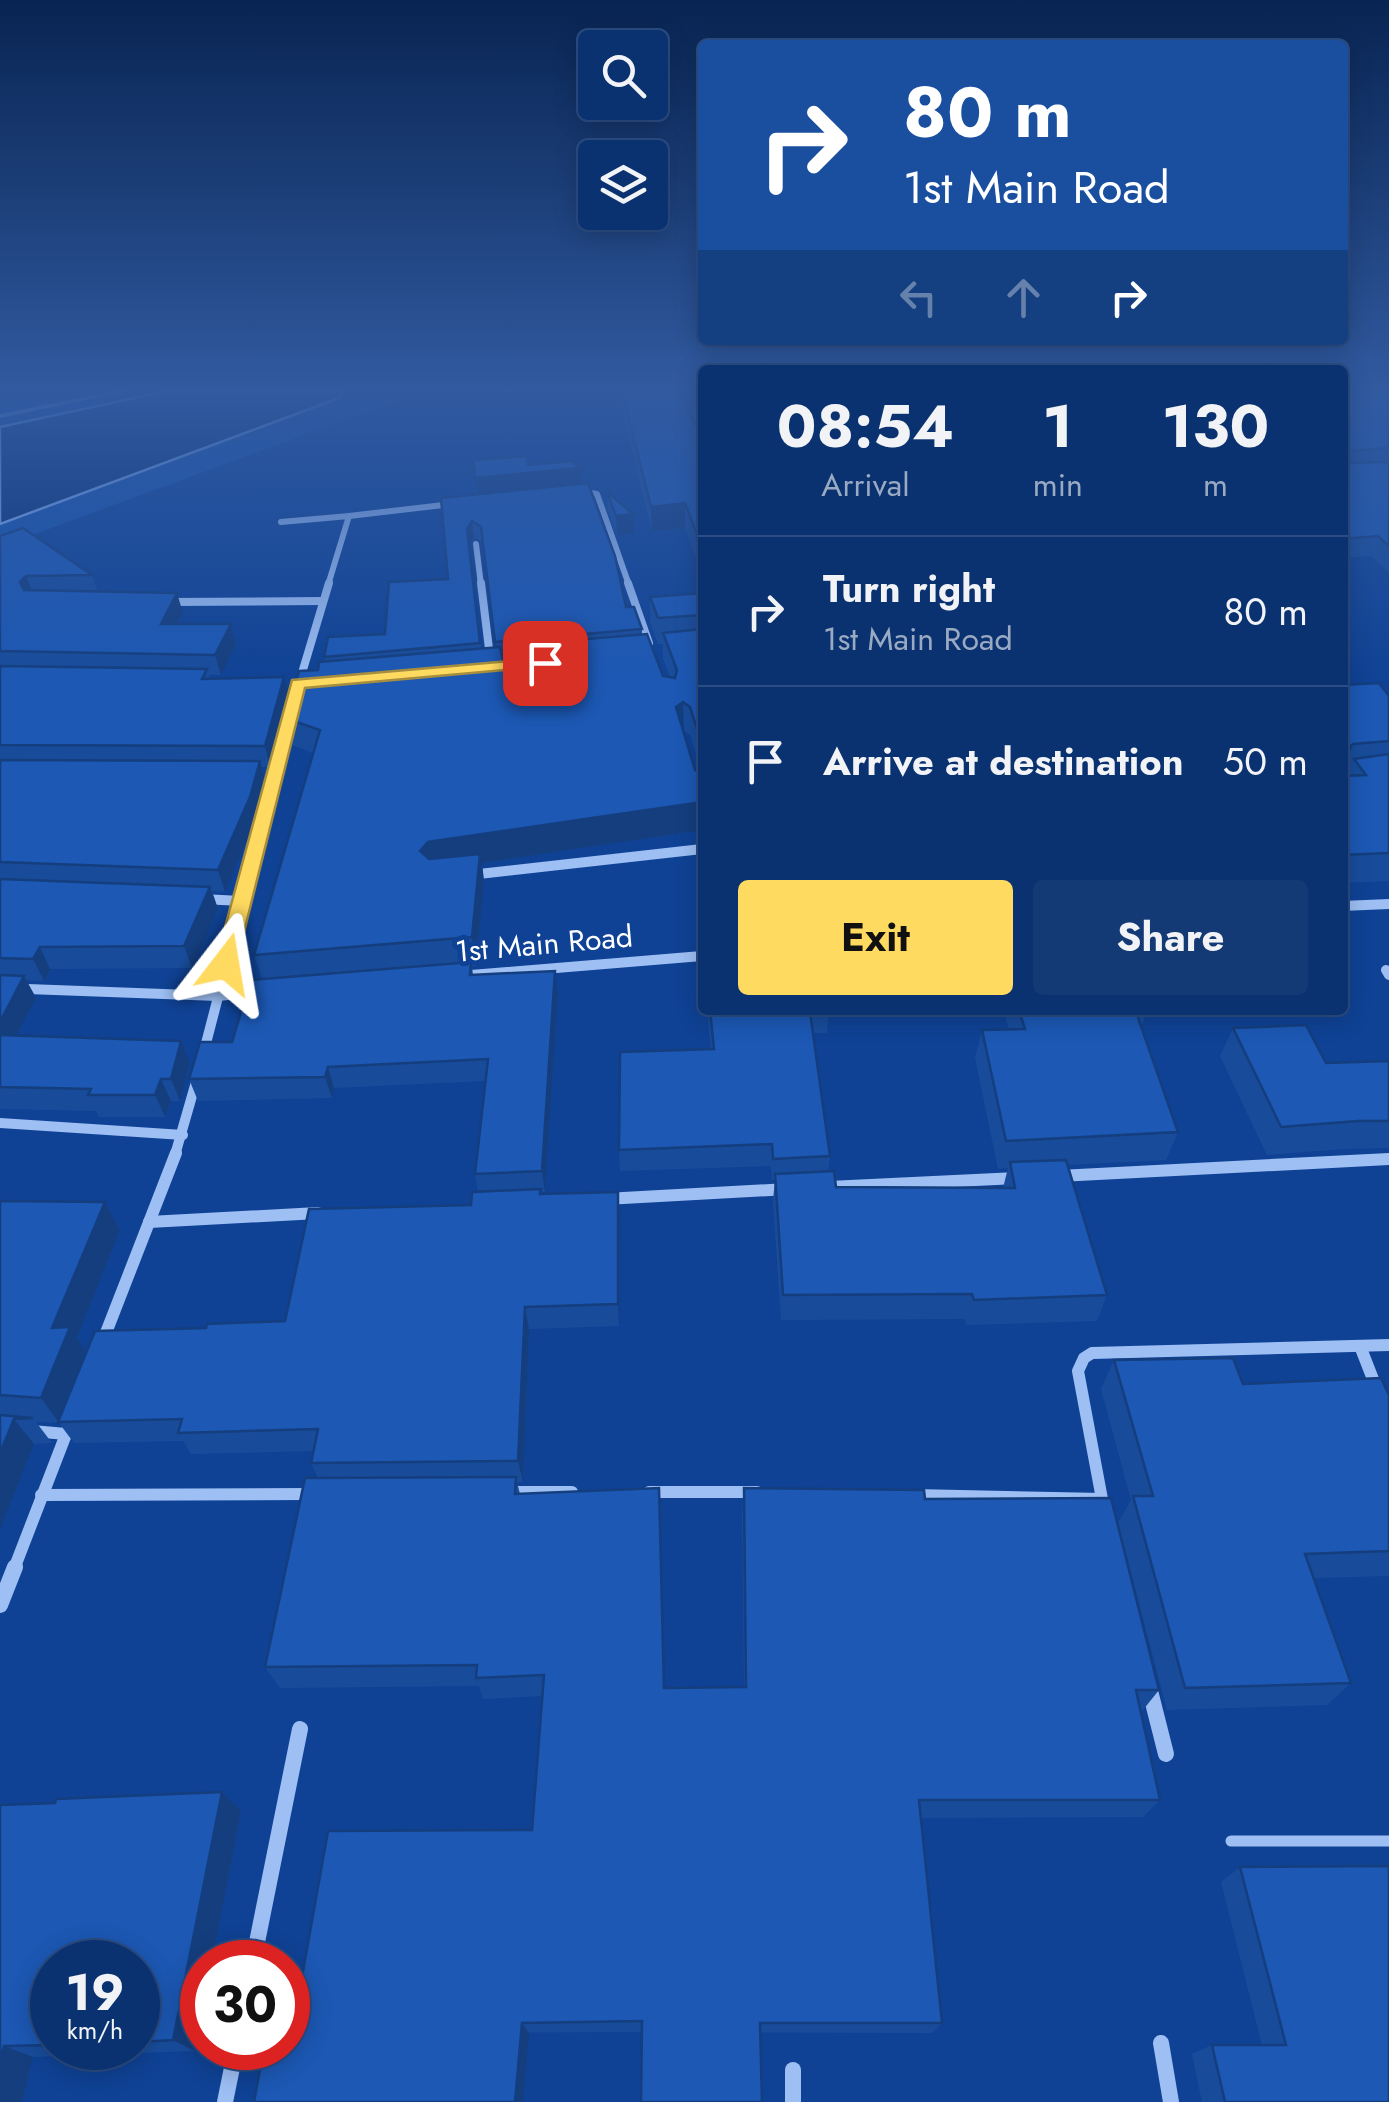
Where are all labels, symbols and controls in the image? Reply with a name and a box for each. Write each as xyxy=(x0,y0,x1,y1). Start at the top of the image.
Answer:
map controls xyxy=(578,30,668,230)
button: search xyxy=(578,30,668,120)
text: 80 m xyxy=(903,62,1072,163)
icon: right xyxy=(738,80,868,210)
button: layers xyxy=(578,140,668,230)
text: 1st Main Road xyxy=(903,155,1170,220)
icon: left xyxy=(891,270,946,325)
icon: ahead xyxy=(996,270,1051,325)
icon: right xyxy=(1101,270,1156,325)
text: 08:54 xyxy=(777,383,954,470)
text: 1 xyxy=(1043,383,1073,470)
text: 130 xyxy=(1162,383,1269,470)
text: Arrival xyxy=(821,462,910,508)
text: min xyxy=(1033,462,1083,508)
text: m xyxy=(1203,462,1228,508)
text: Turn right xyxy=(823,561,995,616)
icon: right xyxy=(738,584,793,639)
text: 80 m xyxy=(1223,584,1308,639)
text: 1st Main Road xyxy=(823,616,1013,662)
pin xyxy=(503,621,588,706)
icon: arrive xyxy=(518,636,573,691)
icon: arrive xyxy=(738,734,793,789)
text: Arrive at destination xyxy=(823,734,1184,789)
text: 50 m xyxy=(1223,734,1308,789)
button: Exit xyxy=(738,880,1013,995)
button: Share xyxy=(1033,880,1308,995)
position arrow xyxy=(174,912,278,1016)
street label: 1st Main Road xyxy=(454,914,634,973)
speed limit sign: 30 xyxy=(180,1940,310,2070)
text: 19 xyxy=(66,1956,124,2029)
text: km/h xyxy=(67,2012,123,2048)

